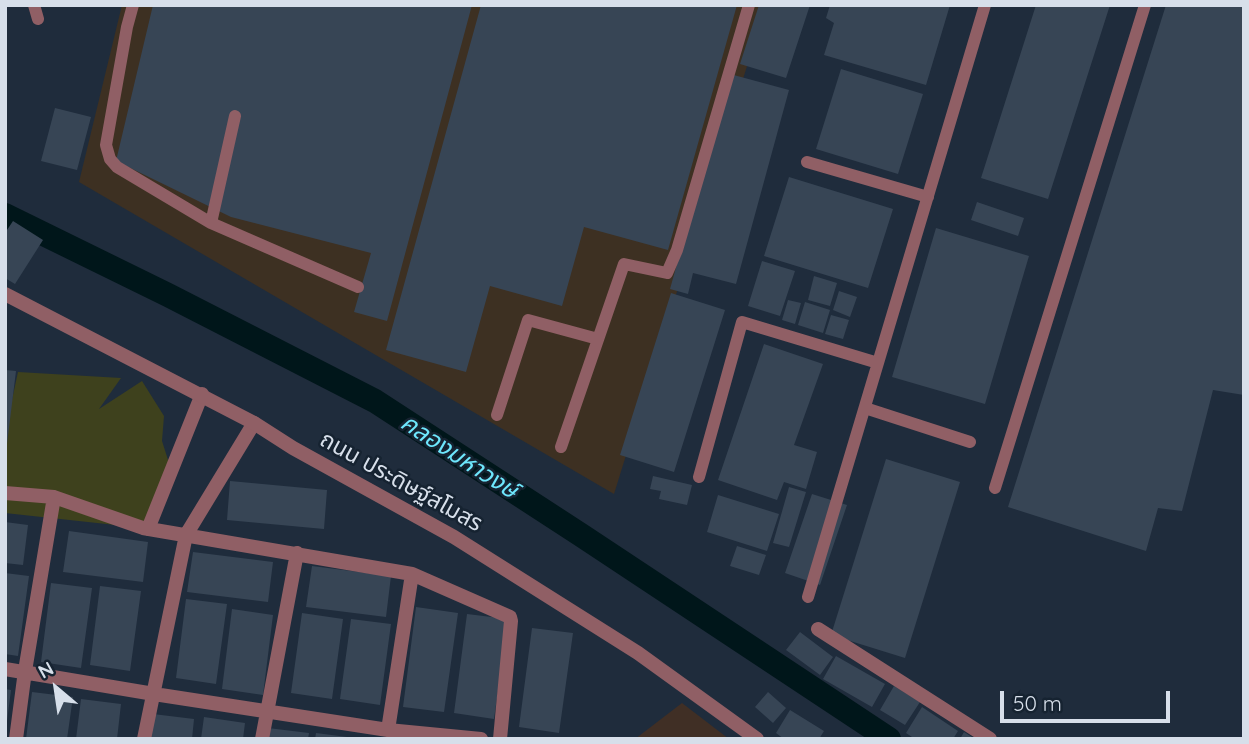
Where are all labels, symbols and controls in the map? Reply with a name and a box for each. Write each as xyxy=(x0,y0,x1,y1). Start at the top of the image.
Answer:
water label: คลองมหาวงษ์ xyxy=(395,409,523,505)
street label: ถนน ประดิษฐ์สโมสร xyxy=(315,426,487,538)
north arrow xyxy=(21,653,91,723)
text: N xyxy=(34,656,58,684)
scale bar xyxy=(1004,678,1174,722)
text: 50 m xyxy=(1013,690,1062,716)

